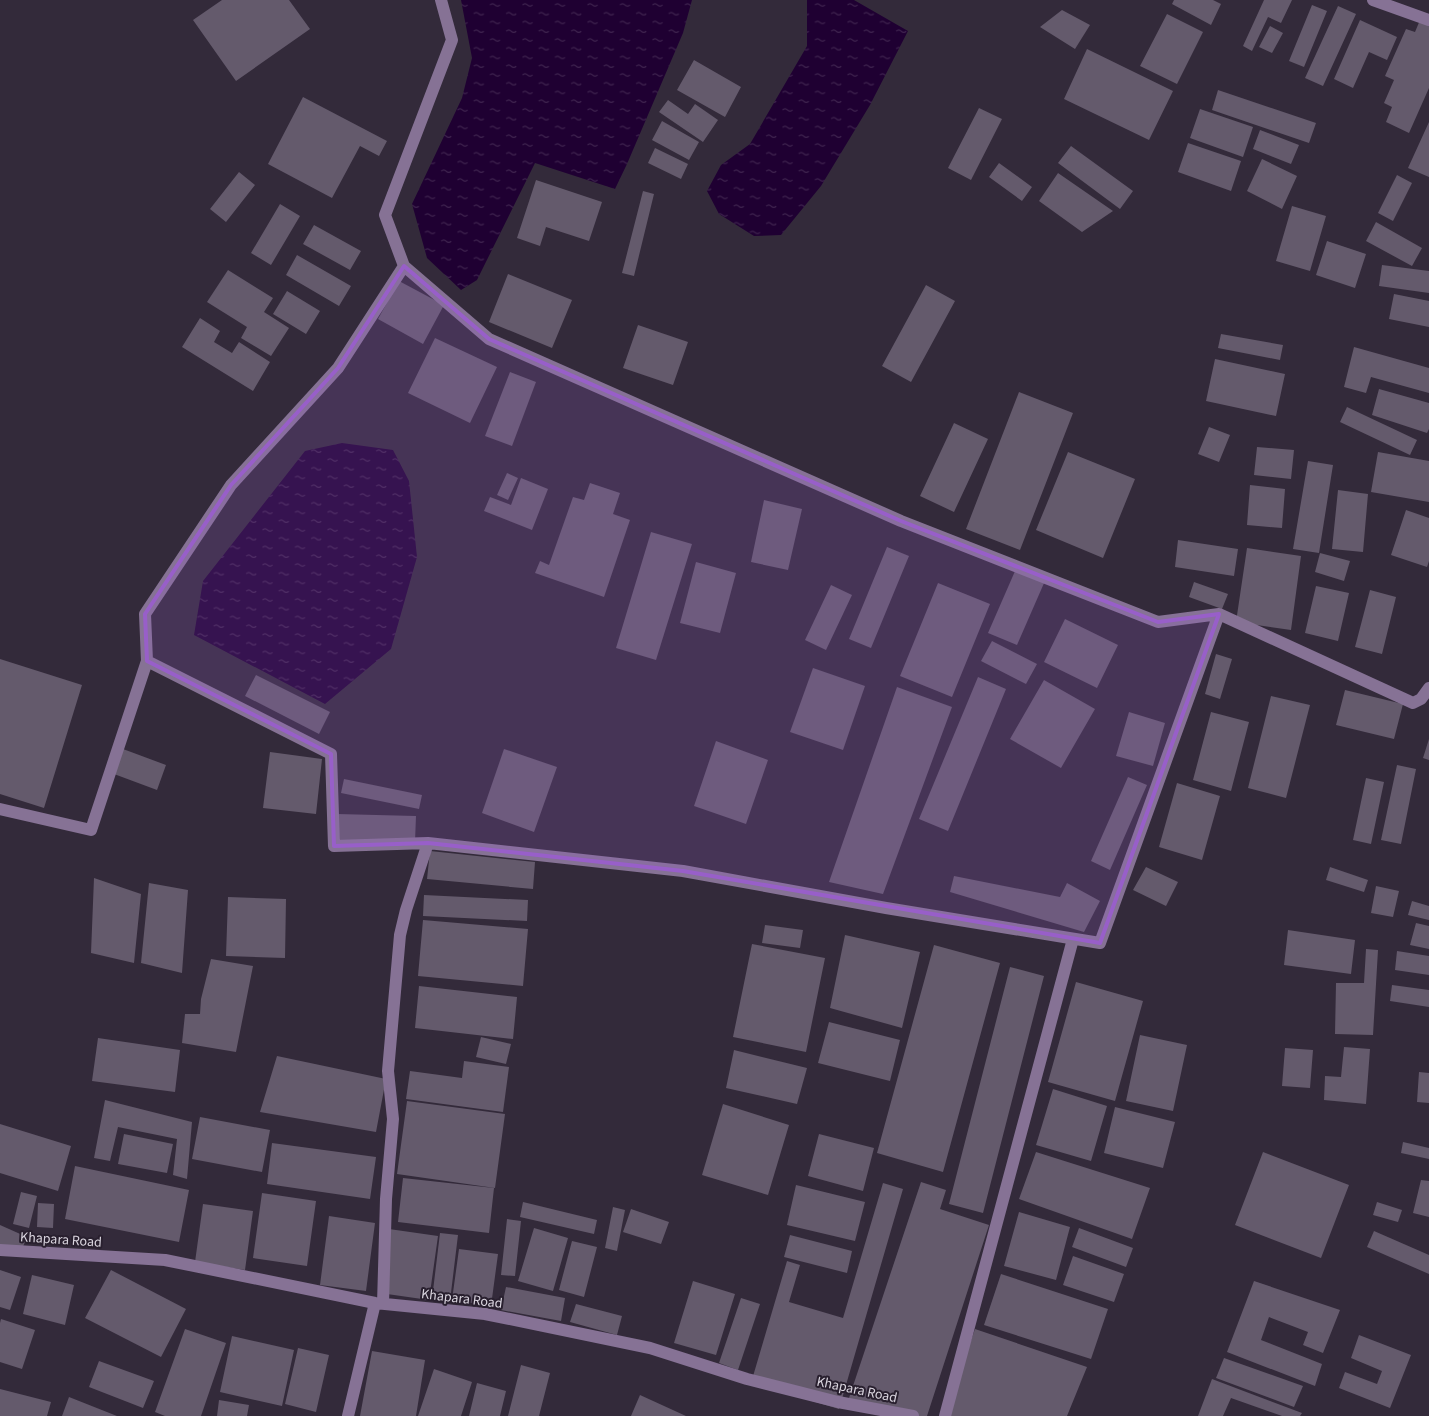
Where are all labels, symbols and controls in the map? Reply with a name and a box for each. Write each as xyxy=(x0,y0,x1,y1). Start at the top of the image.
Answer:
street label: Khapara Road xyxy=(19,1227,102,1253)
street label: Khapara Road xyxy=(420,1284,504,1314)
street label: Khapara Road xyxy=(815,1372,899,1408)

